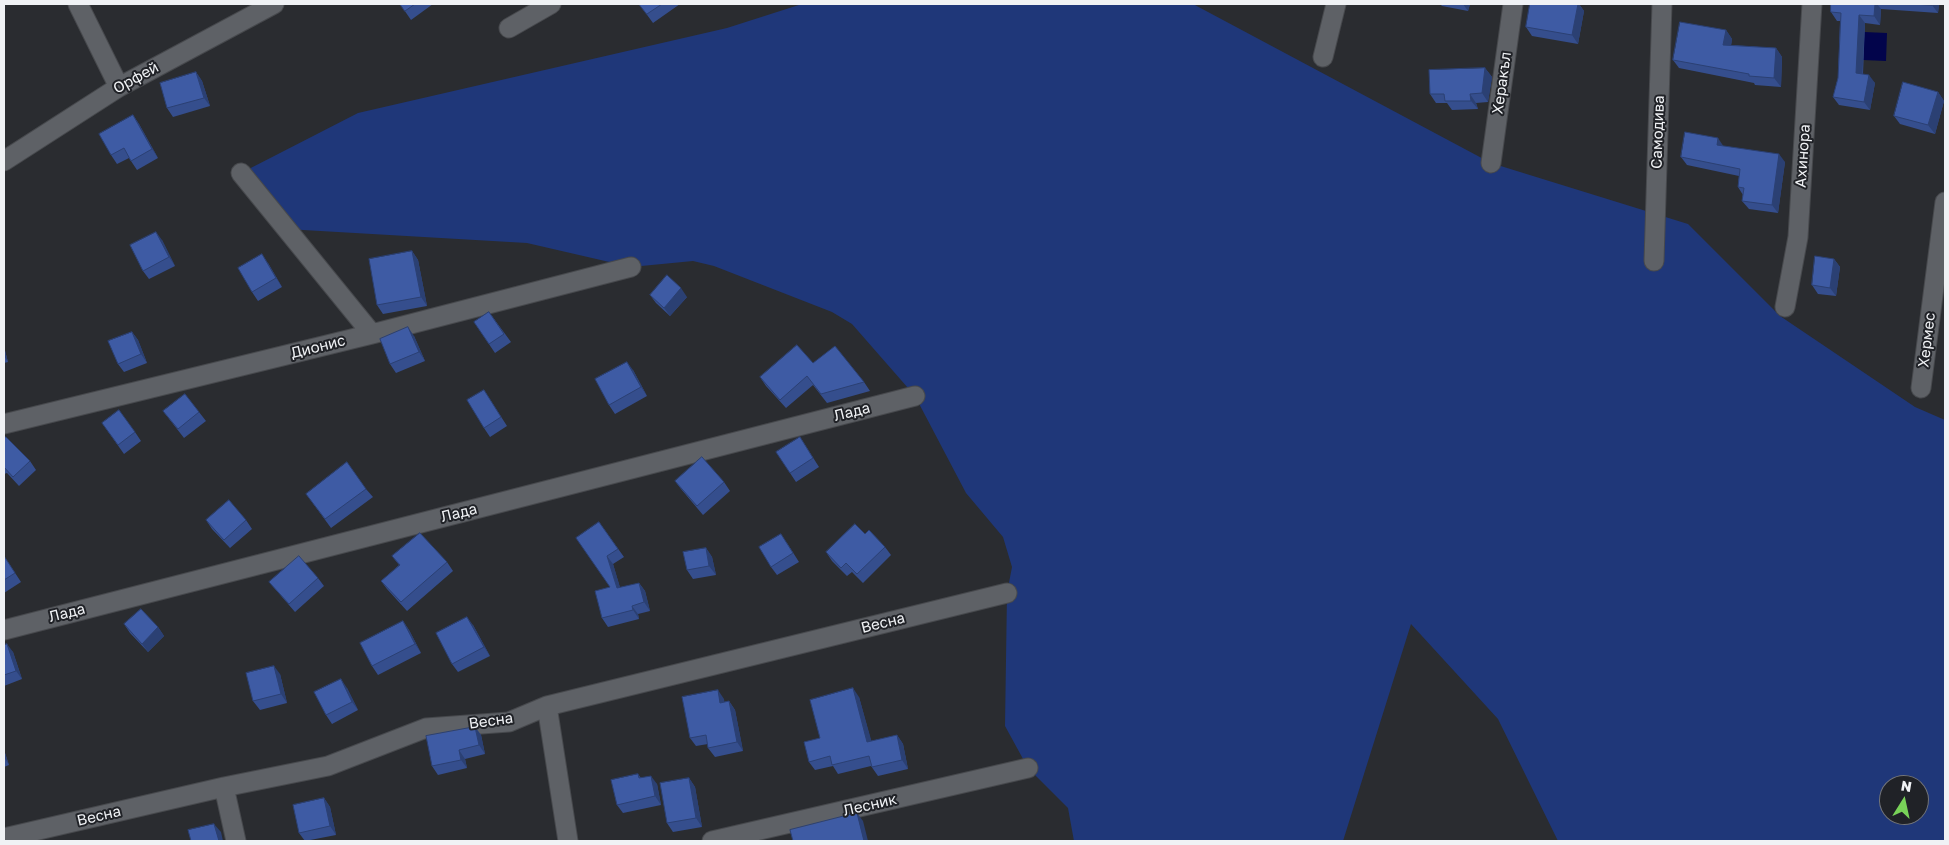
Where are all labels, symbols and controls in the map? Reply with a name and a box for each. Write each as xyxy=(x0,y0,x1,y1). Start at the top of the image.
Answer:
street label: Херакъл xyxy=(1489,51,1515,115)
street label: Орфей xyxy=(110,58,162,98)
street label: Самодива xyxy=(1648,95,1668,169)
street label: Ахинора xyxy=(1792,124,1814,188)
street label: Хермес xyxy=(1915,312,1939,368)
street label: Дионис xyxy=(289,332,347,362)
street label: Лада xyxy=(832,399,872,425)
street label: Лада xyxy=(439,500,479,526)
street label: Лада xyxy=(47,600,87,626)
street label: Весна xyxy=(859,609,907,637)
street label: Весна xyxy=(468,709,514,733)
north arrow xyxy=(1879,775,1929,825)
text: N xyxy=(1900,776,1913,795)
street label: Лесник xyxy=(841,790,899,820)
street label: Весна xyxy=(75,802,123,830)

